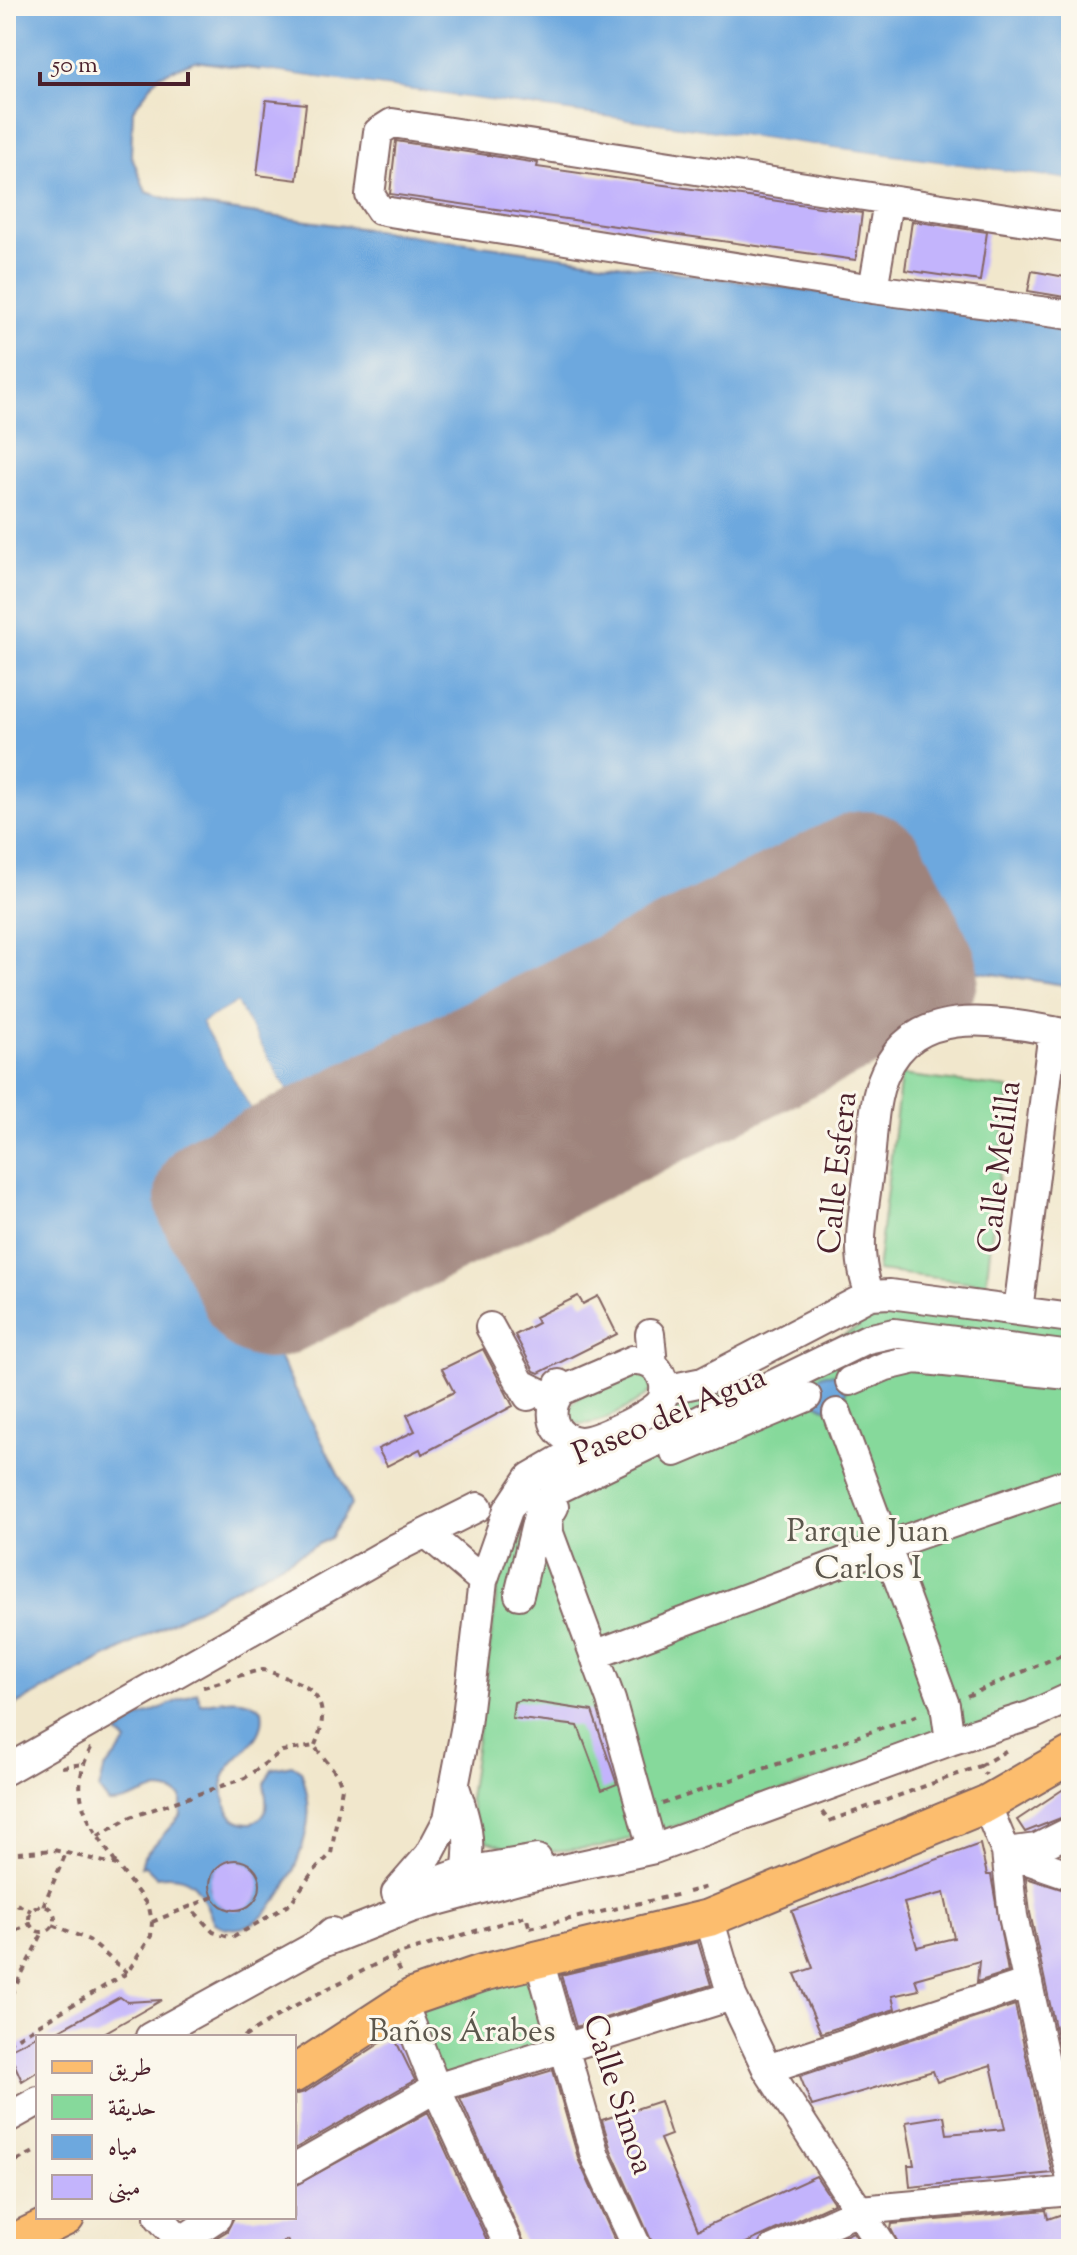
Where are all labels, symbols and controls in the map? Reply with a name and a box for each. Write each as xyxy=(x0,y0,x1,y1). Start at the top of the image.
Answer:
scale bar xyxy=(40,36,188,86)
text: 50 m xyxy=(50,49,98,83)
street label: Calle Melilla xyxy=(968,1078,1034,1256)
street label: Calle Esfera xyxy=(808,1089,870,1257)
street label: Paseo del Agua xyxy=(566,1355,774,1479)
park label: Parque Juan Carlos I xyxy=(786,1510,950,1593)
street label: Calle Simoa xyxy=(569,2009,665,2181)
park label: Baños Árabes xyxy=(368,2010,556,2056)
legend xyxy=(36,2035,296,2219)
text: طريق xyxy=(108,2052,152,2086)
text: حديقة xyxy=(108,2092,157,2126)
text: مياه xyxy=(108,2132,138,2166)
text: مبنى xyxy=(108,2172,141,2206)

